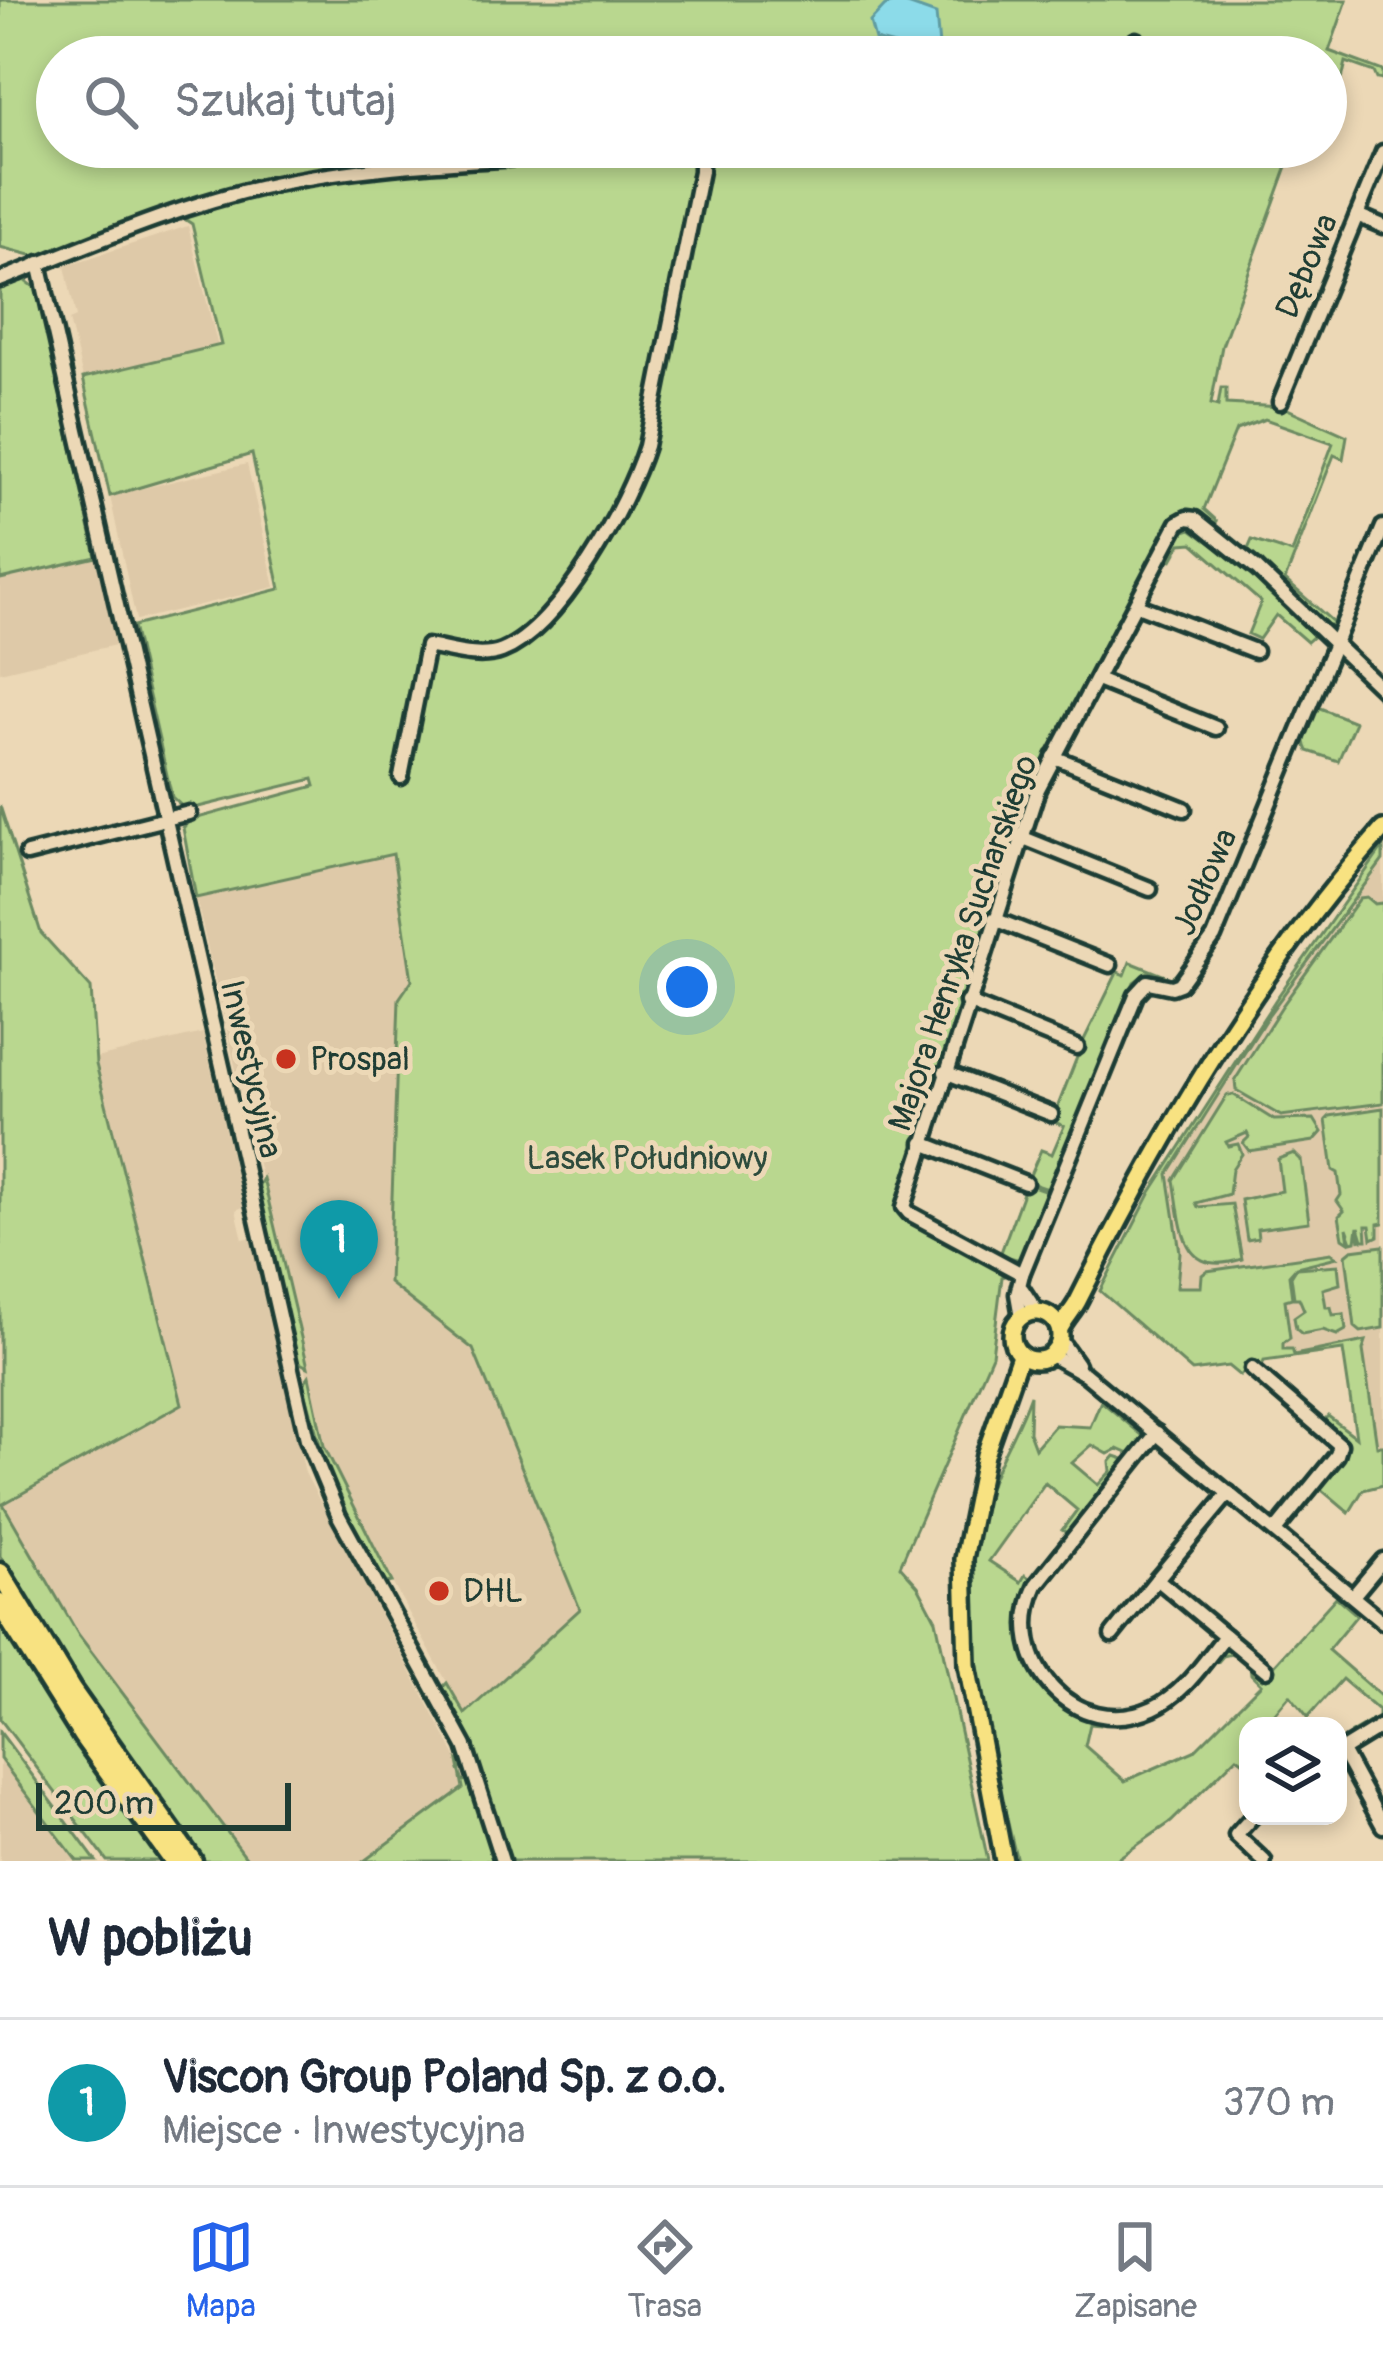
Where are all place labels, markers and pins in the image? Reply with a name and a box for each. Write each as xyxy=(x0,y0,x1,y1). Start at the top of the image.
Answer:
place label: Prospal xyxy=(310,1039,410,1080)
marker: Prospal xyxy=(273,1046,299,1072)
pin: 1 xyxy=(300,1200,378,1299)
place label: DHL xyxy=(463,1571,523,1612)
marker: DHL xyxy=(426,1578,452,1604)

